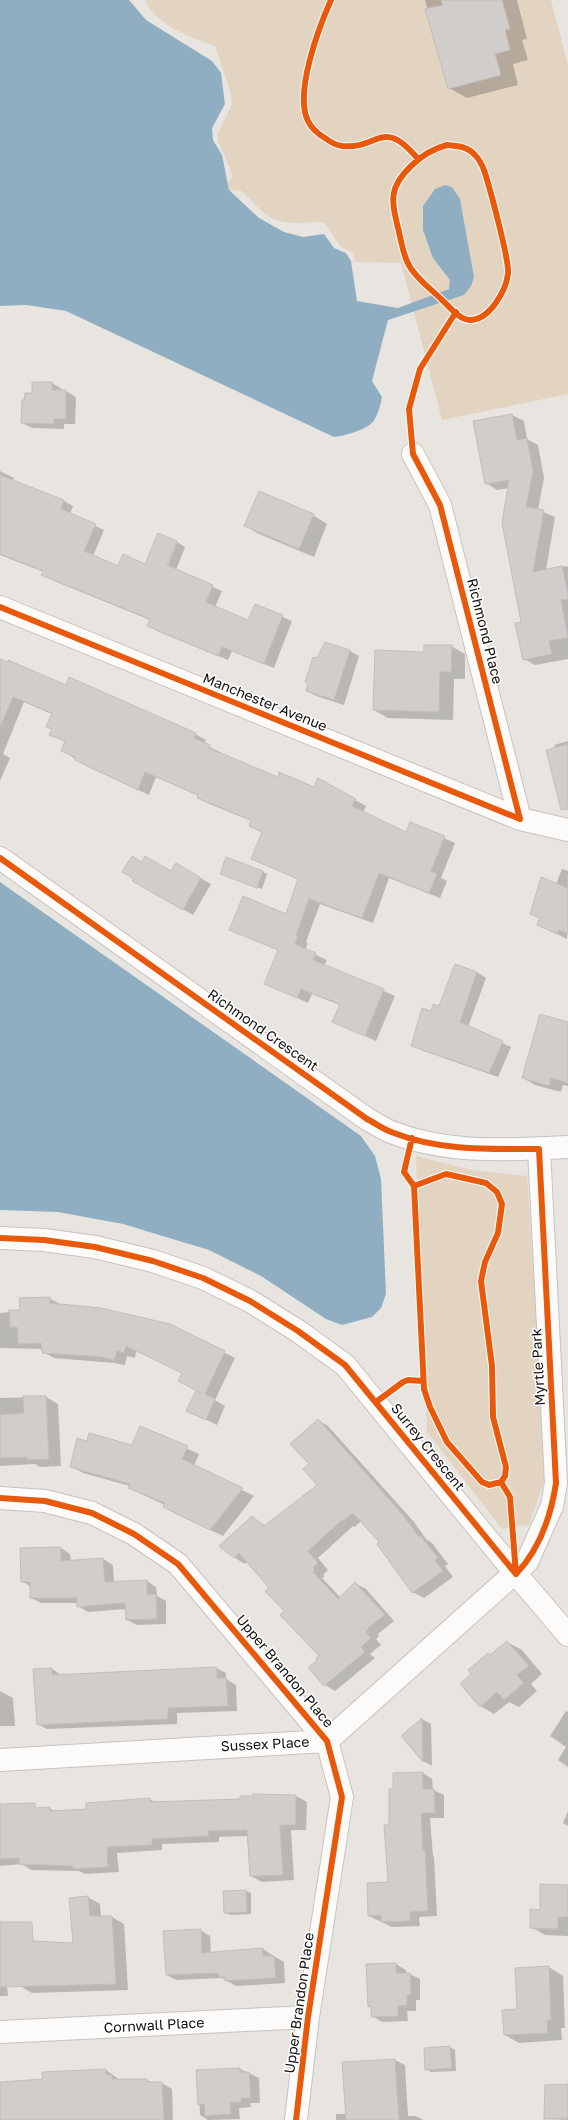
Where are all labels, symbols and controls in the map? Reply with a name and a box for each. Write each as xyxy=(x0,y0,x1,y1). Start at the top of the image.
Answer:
street label: Richmond Place xyxy=(464,576,507,685)
street label: Manchester Avenue xyxy=(201,669,330,734)
street label: Richmond Crescent xyxy=(205,985,322,1074)
street label: Myrtle Park xyxy=(527,1328,548,1406)
street label: Surrey Crescent xyxy=(388,1400,469,1494)
street label: Upper Brandon Place xyxy=(233,1611,338,1731)
street label: Sussex Place xyxy=(220,1733,310,1754)
street label: Upper Brandon Place xyxy=(280,1931,317,2075)
street label: Cornwall Place xyxy=(103,2013,205,2036)

